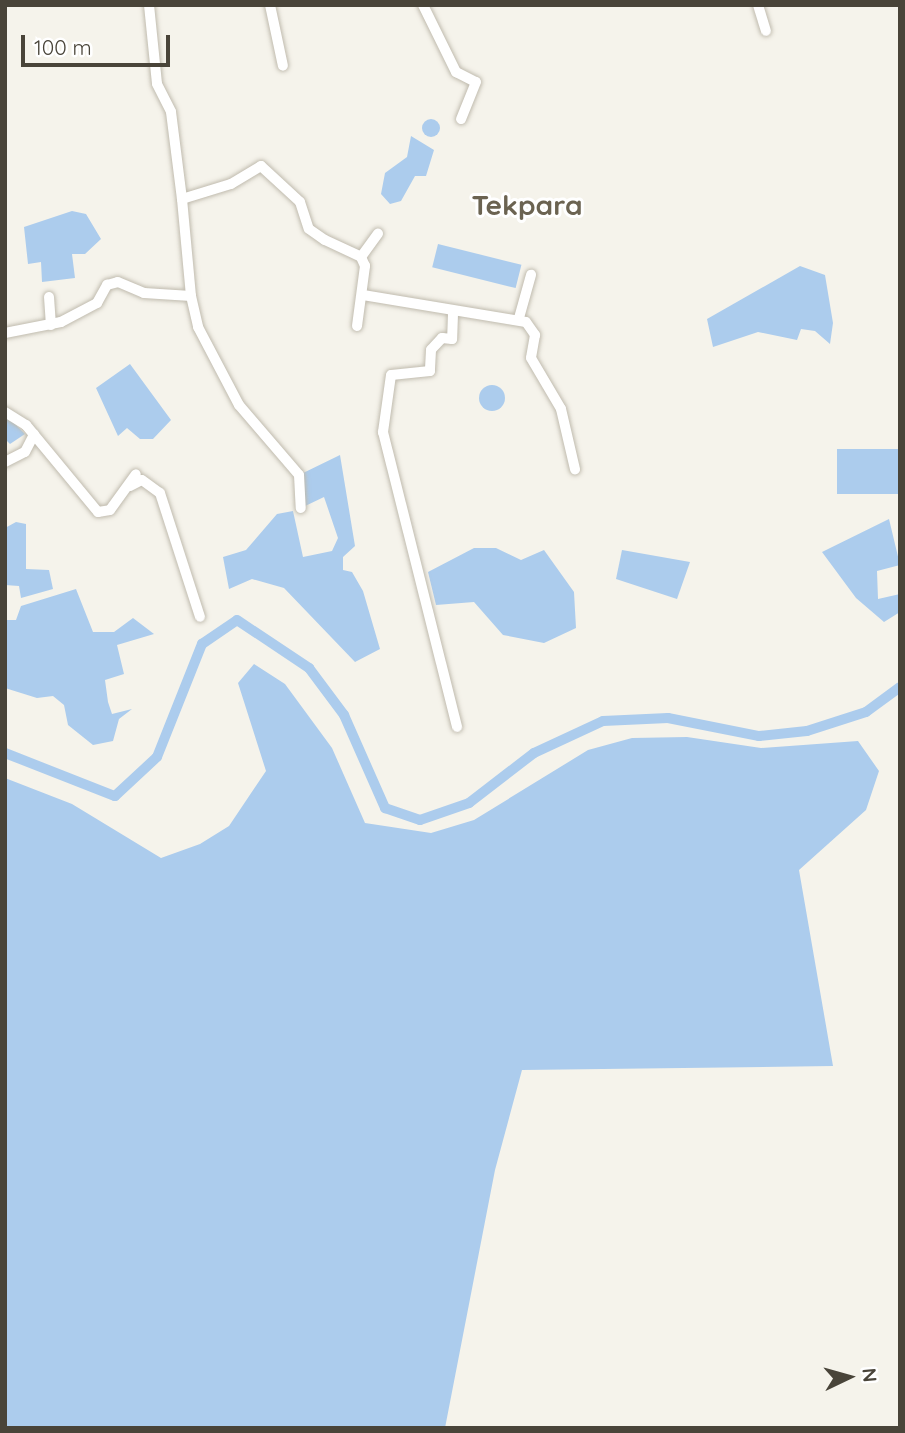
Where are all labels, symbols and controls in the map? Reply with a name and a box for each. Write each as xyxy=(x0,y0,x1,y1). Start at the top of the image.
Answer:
scale bar xyxy=(24,21,173,65)
text: 100 m xyxy=(34,34,92,60)
district label: Tekpara xyxy=(471,188,583,222)
north arrow xyxy=(814,1342,884,1412)
text: N xyxy=(857,1367,882,1383)

